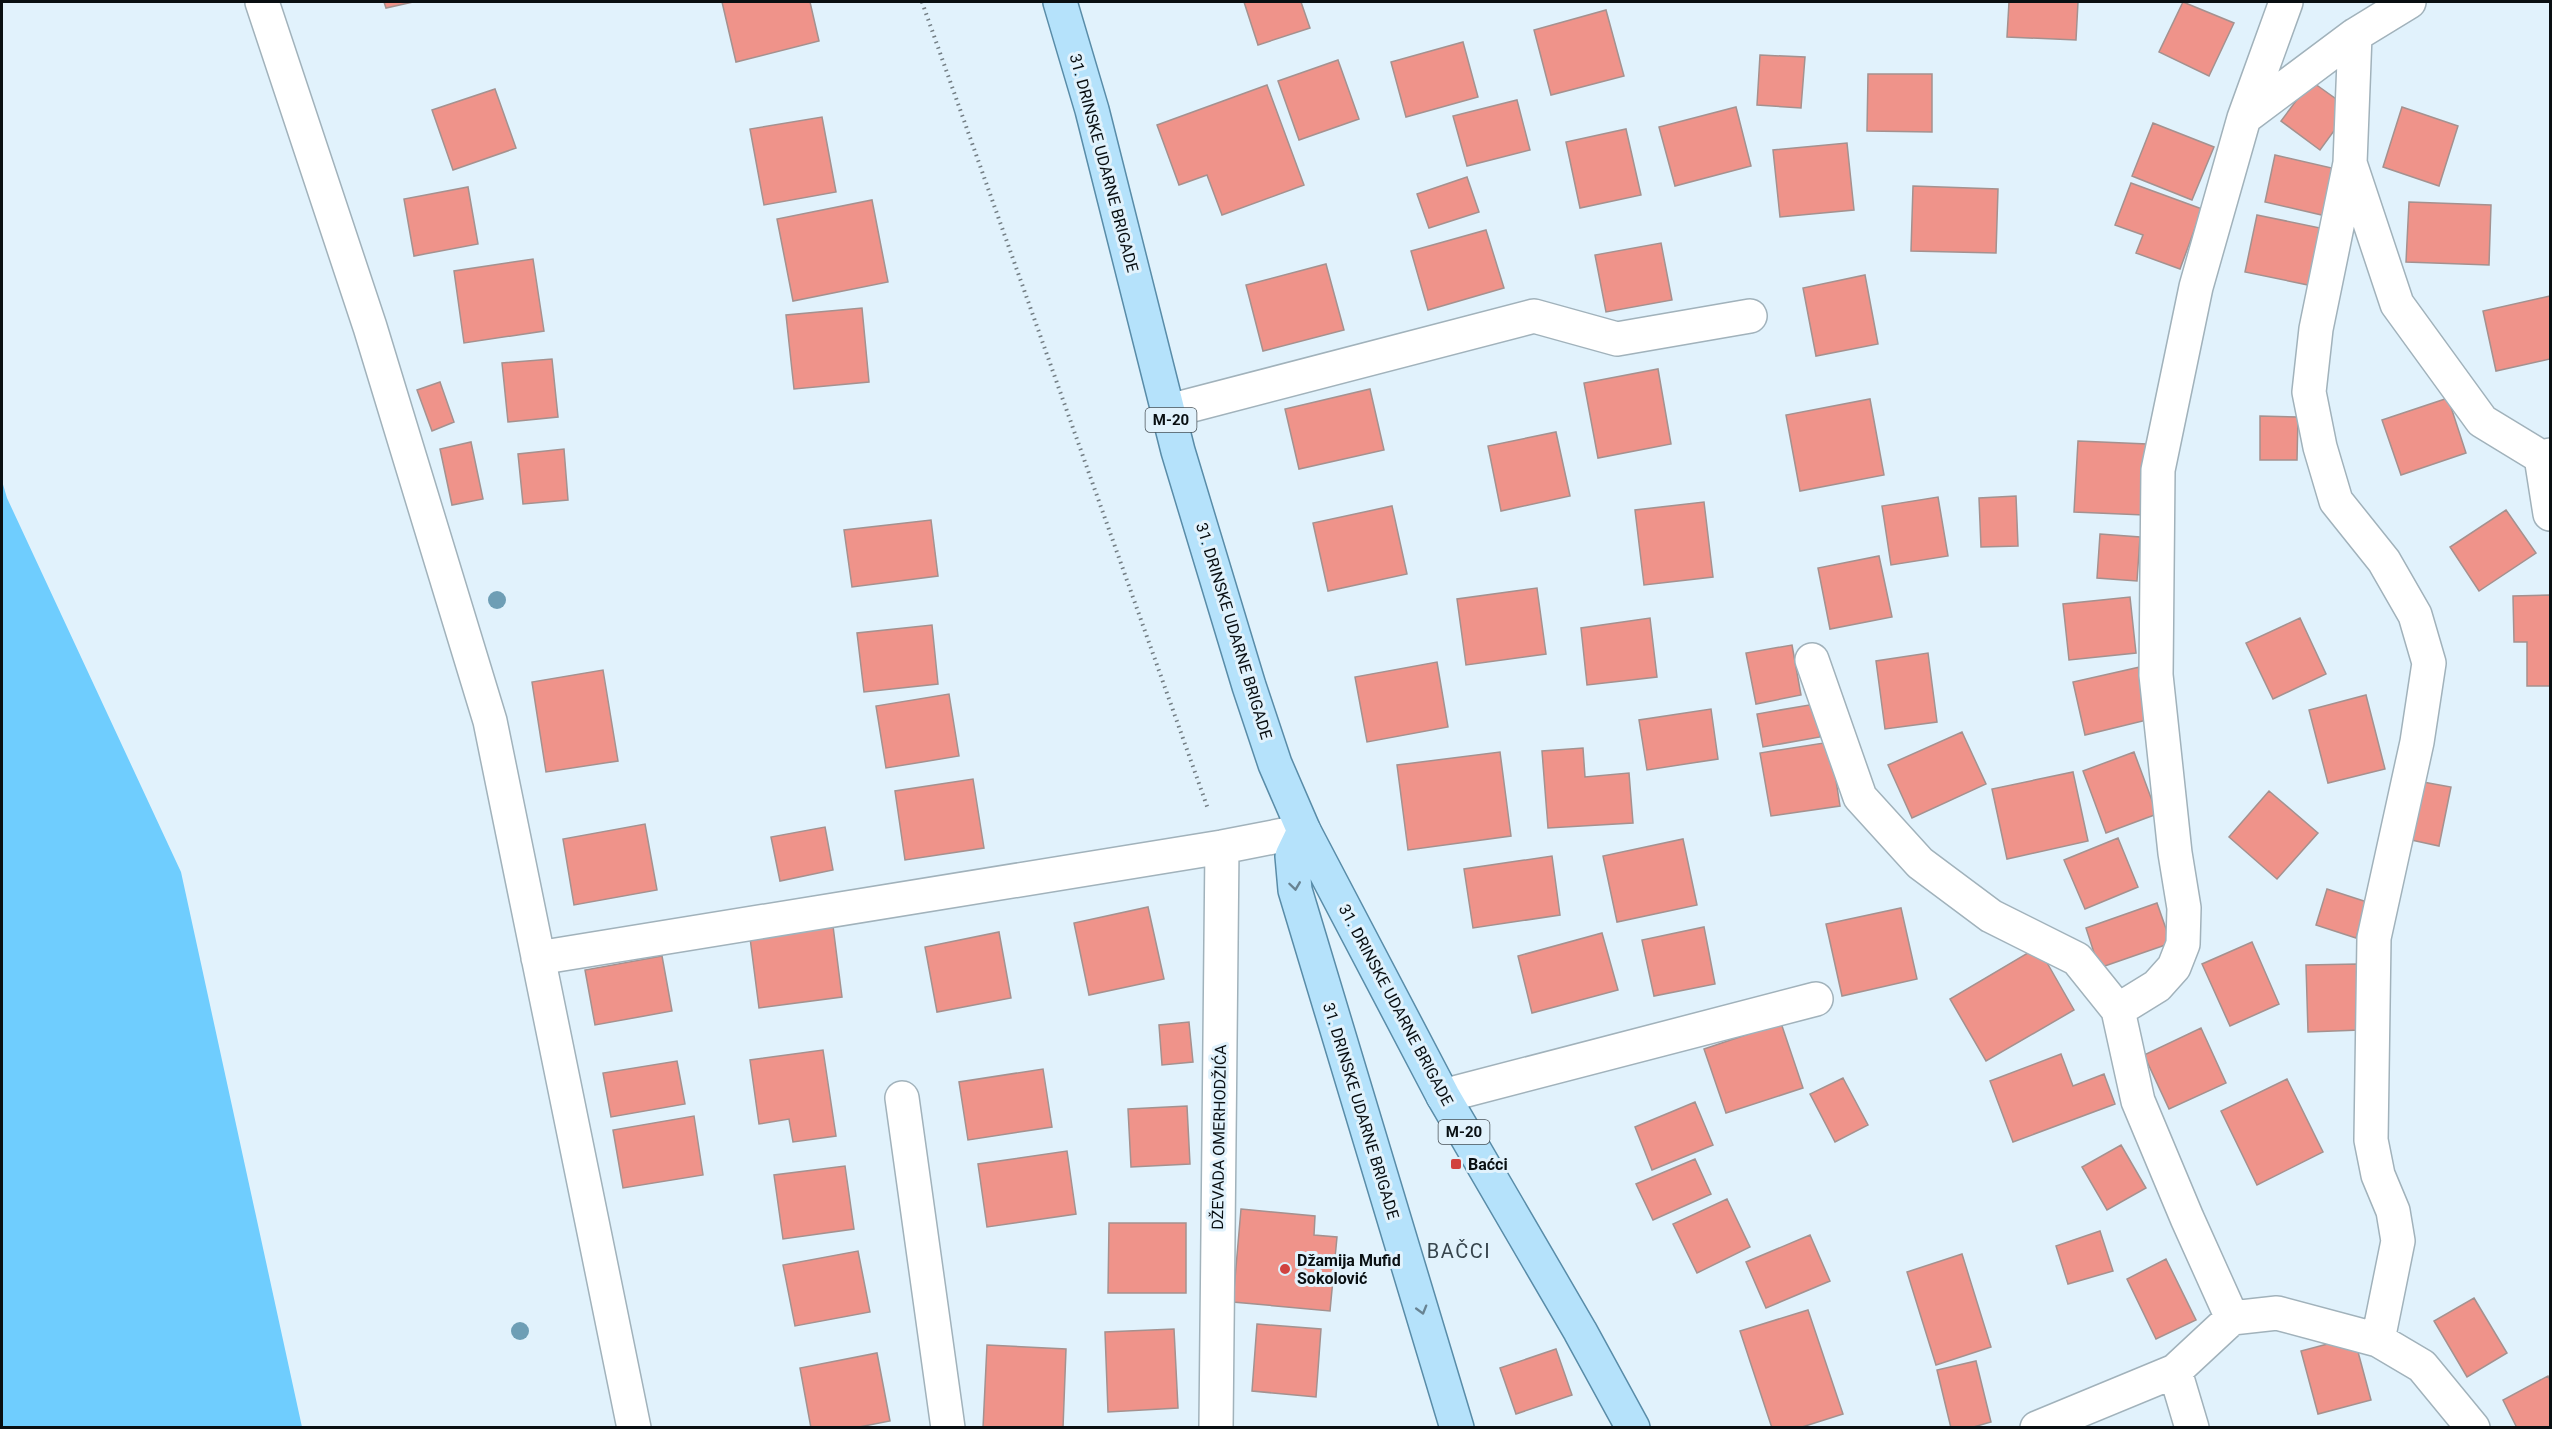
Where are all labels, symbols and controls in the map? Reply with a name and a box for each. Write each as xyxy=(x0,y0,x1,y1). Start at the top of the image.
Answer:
street label: 31. DRINSKE UDARNE BRIGADE xyxy=(1066,52,1142,274)
road number: M-20 xyxy=(1146,408,1196,432)
street label: 31. DRINSKE UDARNE BRIGADE xyxy=(1192,520,1276,742)
one-way arrow xyxy=(1288,882,1300,891)
street label: 31. DRINSKE UDARNE BRIGADE xyxy=(1335,901,1457,1109)
street label: 31. DRINSKE UDARNE BRIGADE xyxy=(1319,1000,1403,1222)
street label: DŽEVADA OMERHODŽIĆA xyxy=(1207,1044,1230,1230)
road number: M-20 xyxy=(1438,1120,1490,1144)
place label: Baćci xyxy=(1468,1155,1508,1174)
marker: Baćci xyxy=(1449,1157,1463,1171)
district label: BAČCI xyxy=(1427,1239,1491,1263)
place label: Džamija Mufid Sokolović xyxy=(1297,1251,1401,1288)
marker: Džamija Mufid Sokolović xyxy=(1278,1262,1292,1276)
one-way arrow xyxy=(1415,1304,1427,1314)

